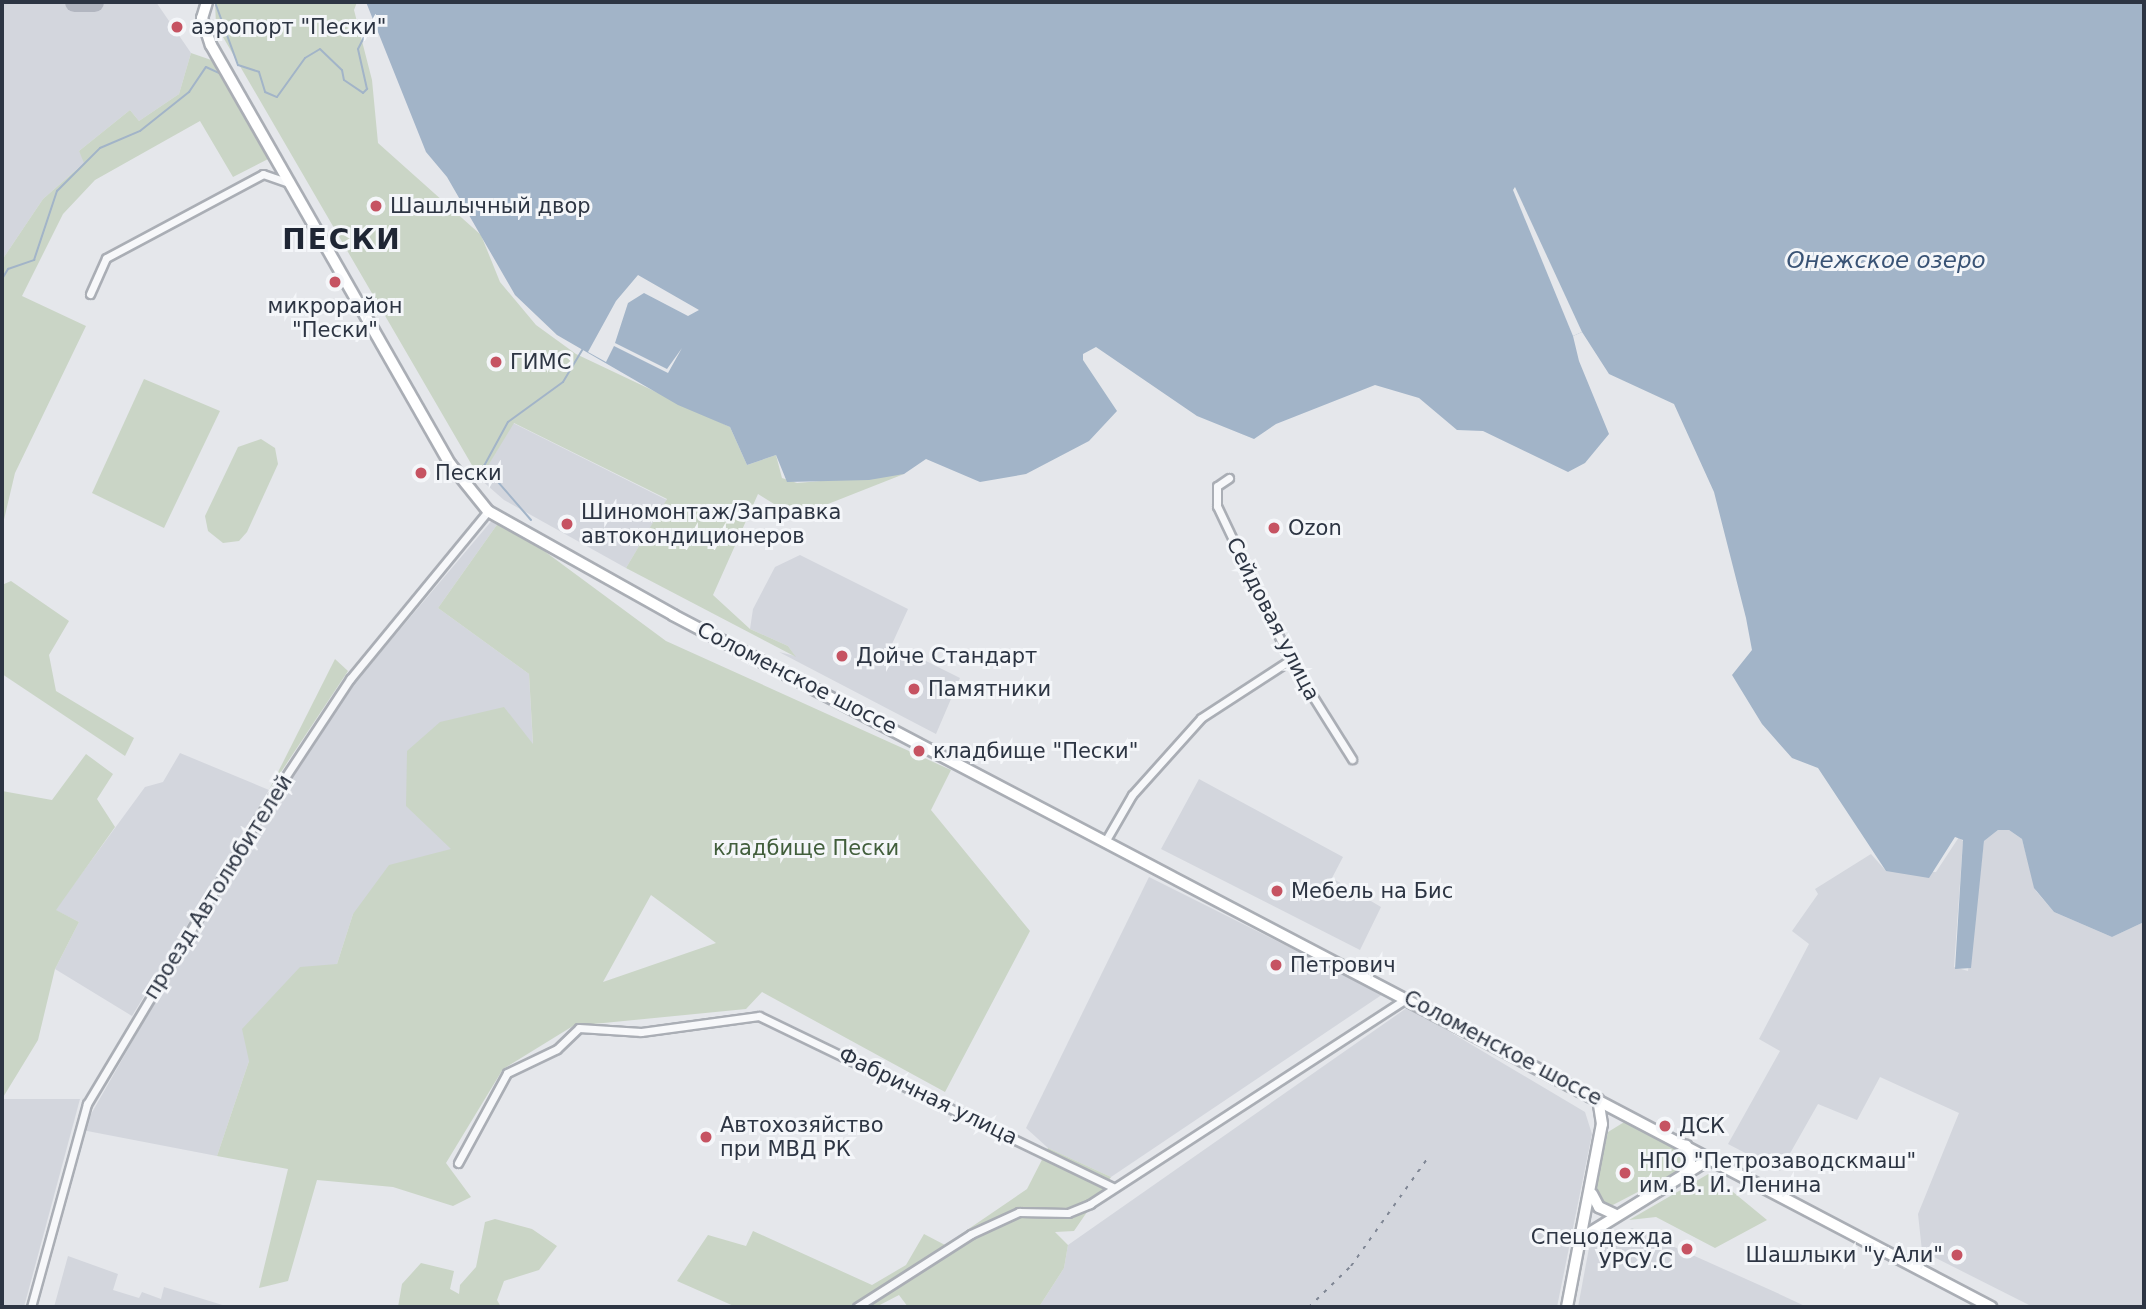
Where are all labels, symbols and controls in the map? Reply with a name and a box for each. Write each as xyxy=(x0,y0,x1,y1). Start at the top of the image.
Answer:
place label: аэропорт "Пески" xyxy=(191,14,386,40)
marker: аэропорт "Пески" xyxy=(169,19,185,35)
place label: Шашлычный двор xyxy=(390,193,591,219)
marker: Шашлычный двор xyxy=(368,198,384,214)
district label: ПЕСКИ xyxy=(283,223,401,257)
water label: Онежское озеро xyxy=(1786,246,1986,274)
marker: микрорайон "Пески" xyxy=(327,274,343,290)
place label: микрорайон "Пески" xyxy=(268,293,402,343)
place label: ГИМС xyxy=(510,349,571,375)
marker: ГИМС xyxy=(488,354,504,370)
place label: Пески xyxy=(435,460,502,486)
marker: Пески xyxy=(413,465,429,481)
place label: Шиномонтаж/Заправка автокондиционеров xyxy=(581,499,841,549)
place label: Ozon xyxy=(1288,515,1342,541)
marker: Шиномонтаж/Заправка автокондиционеров xyxy=(559,516,575,532)
marker: Ozon xyxy=(1266,520,1282,536)
street label: Сейдовая улица xyxy=(1221,533,1325,705)
street label: Соломенское шоссе xyxy=(693,617,901,739)
place label: Дойче Стандарт xyxy=(856,643,1037,669)
marker: Дойче Стандарт xyxy=(834,648,850,664)
place label: Памятники xyxy=(928,676,1051,702)
marker: Памятники xyxy=(906,681,922,697)
place label: кладбище "Пески" xyxy=(933,738,1138,764)
marker: кладбище "Пески" xyxy=(911,743,927,759)
street label: проезд Автолюбителей xyxy=(138,770,298,1004)
park label: кладбище Пески xyxy=(713,835,899,861)
place label: Мебель на Бис xyxy=(1291,878,1453,904)
marker: Мебель на Бис xyxy=(1269,883,1285,899)
place label: Петрович xyxy=(1290,952,1396,978)
marker: Петрович xyxy=(1268,957,1284,973)
street label: Соломенское шоссе xyxy=(1400,985,1606,1111)
street label: Фабричная улица xyxy=(834,1042,1022,1150)
place label: Автохозяйство при МВД РК xyxy=(720,1112,884,1162)
place label: ДСК xyxy=(1679,1113,1725,1139)
marker: ДСК xyxy=(1657,1118,1673,1134)
marker: Автохозяйство при МВД РК xyxy=(698,1129,714,1145)
place label: НПО "Петрозаводскмаш" им. В. И. Ленина xyxy=(1639,1148,1916,1198)
marker: НПО "Петрозаводскмаш" им. В. И. Ленина xyxy=(1617,1165,1633,1181)
place label: Спецодежда УРСУ.С xyxy=(1531,1224,1673,1274)
marker: Спецодежда УРСУ.С xyxy=(1679,1241,1695,1257)
place label: Шашлыки "у Али" xyxy=(1746,1242,1943,1268)
marker: Шашлыки "у Али" xyxy=(1949,1247,1965,1263)

